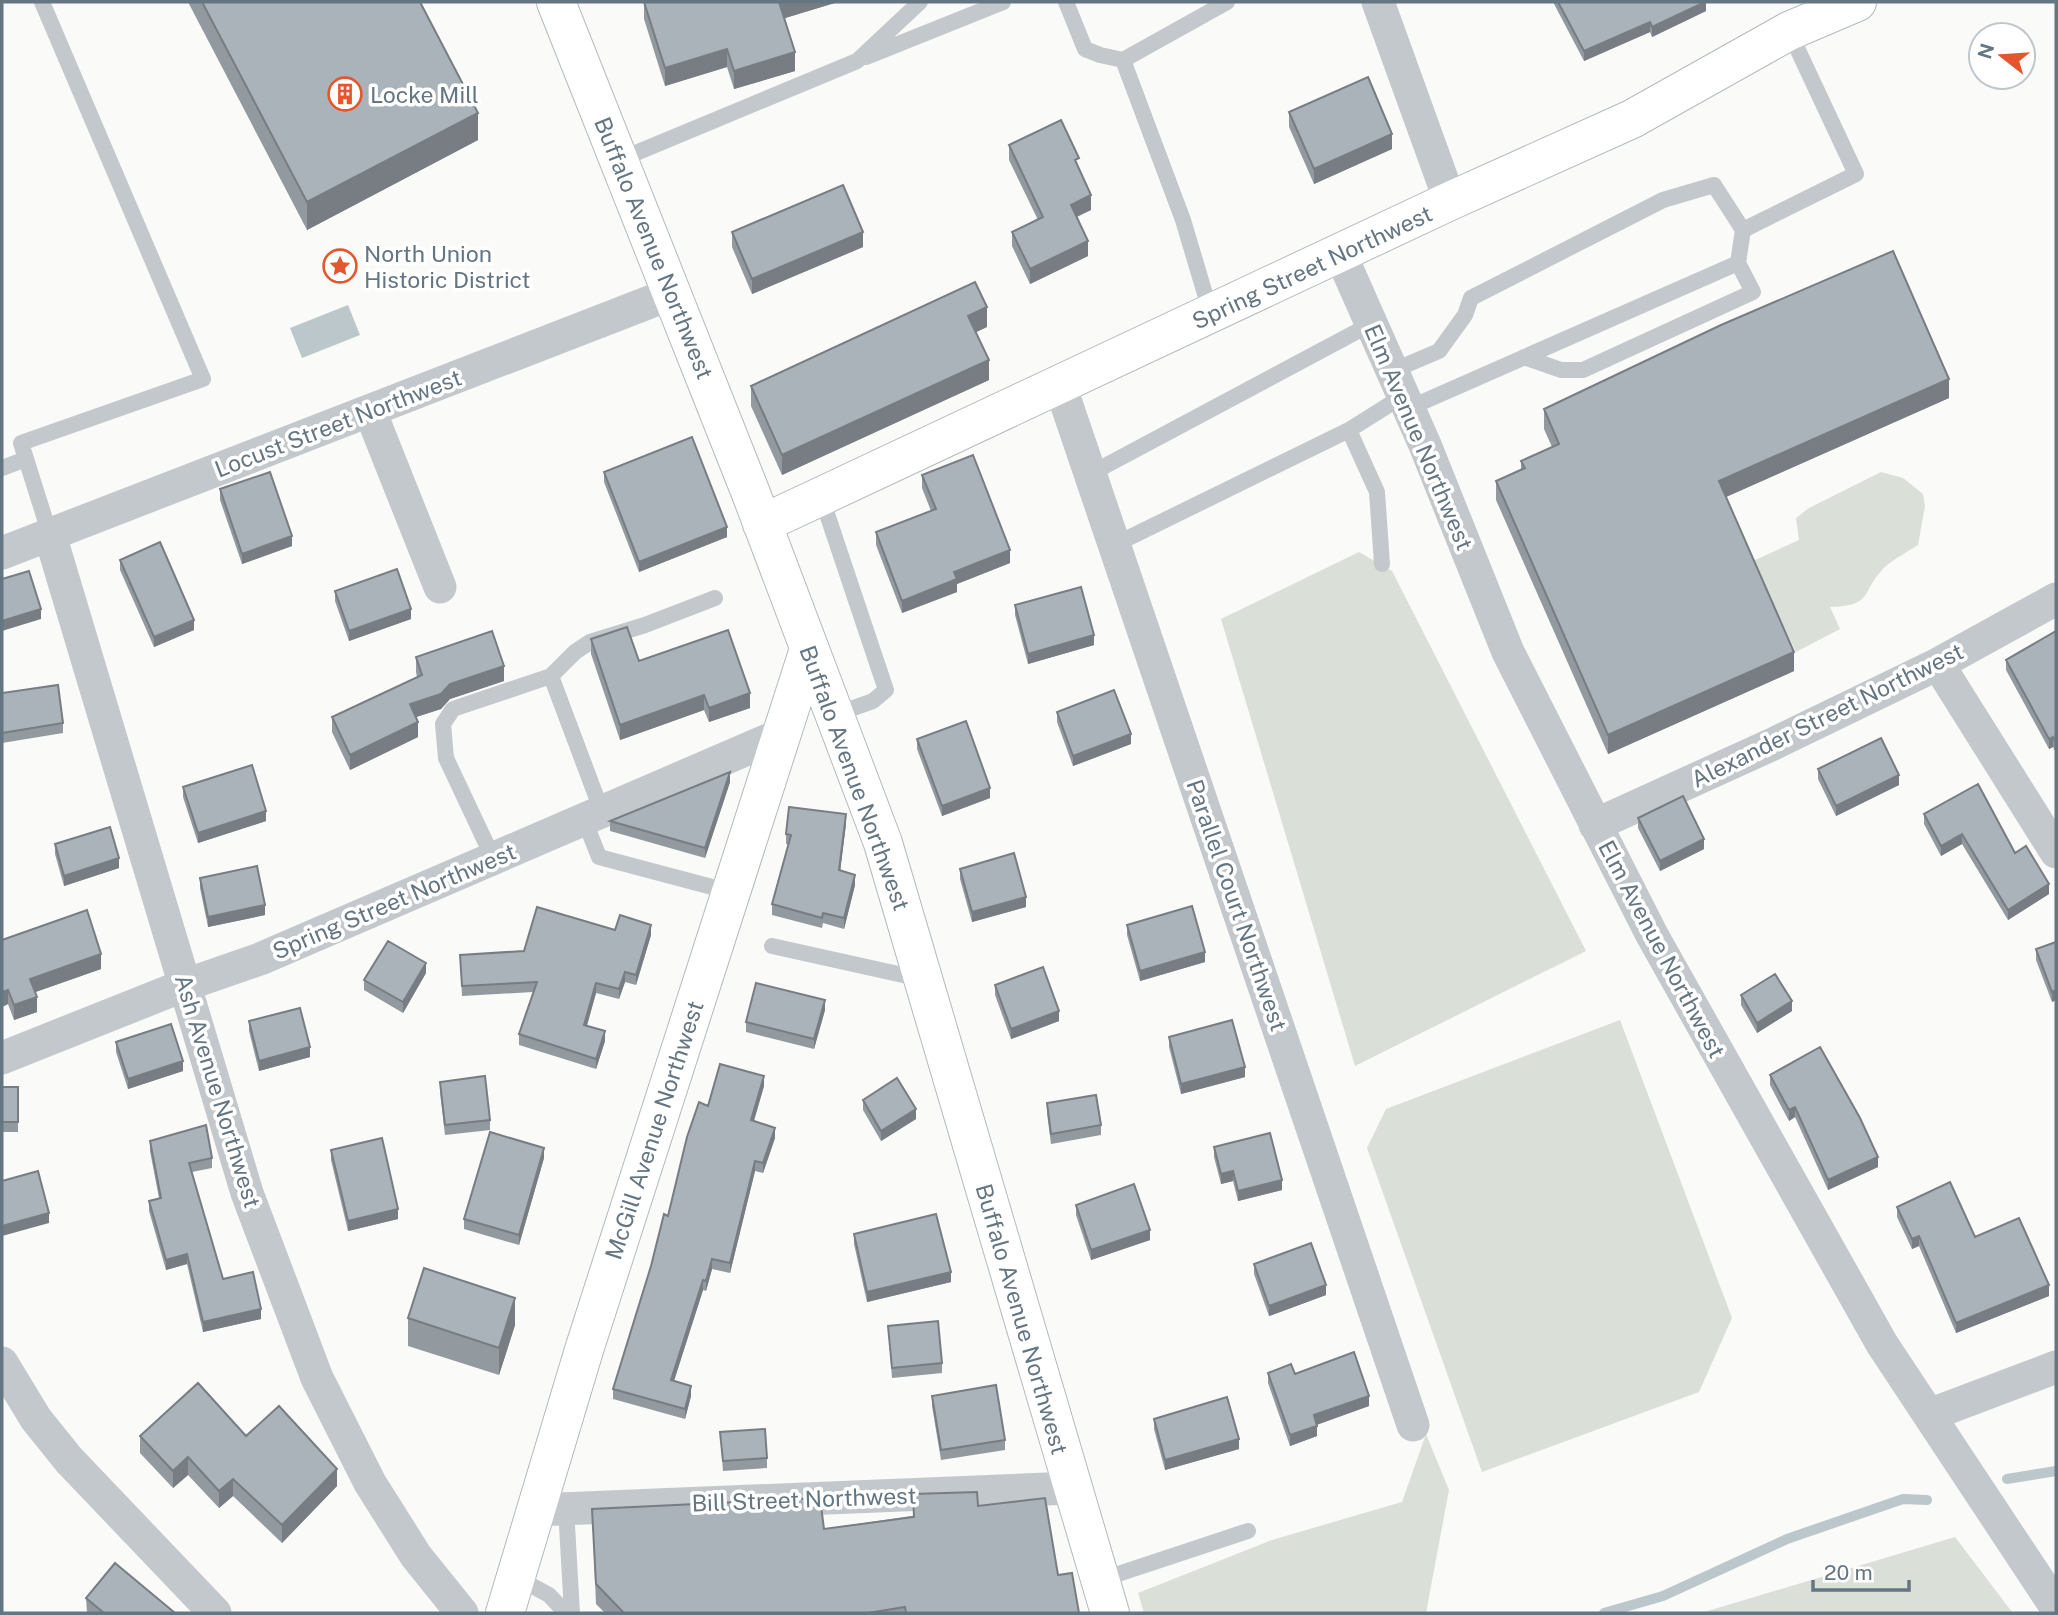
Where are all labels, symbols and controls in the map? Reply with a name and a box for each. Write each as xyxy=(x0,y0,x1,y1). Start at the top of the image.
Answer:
north arrow xyxy=(1967,21,2037,91)
text: N xyxy=(1973,41,1998,61)
building icon: Locke Mill xyxy=(326,75,364,113)
place label: Locke Mill xyxy=(370,81,479,108)
street label: Buffalo Avenue Northwest xyxy=(589,113,719,383)
street label: Spring Street Northwest xyxy=(1188,199,1436,335)
place label: North Union Historic District xyxy=(364,240,531,293)
place icon: North Union Historic District xyxy=(321,247,359,285)
street label: Elm Avenue Northwest xyxy=(1359,320,1479,554)
street label: Locust Street Northwest xyxy=(211,363,465,483)
street label: Alexander Street Northwest xyxy=(1687,637,1967,793)
street label: Buffalo Avenue Northwest xyxy=(794,642,916,914)
street label: Parallel Court Northwest xyxy=(1181,776,1293,1034)
street label: Elm Avenue Northwest xyxy=(1593,836,1731,1062)
street label: Spring Street Northwest xyxy=(268,837,520,965)
street label: Ash Avenue Northwest xyxy=(170,971,266,1211)
street label: McGill Avenue Northwest xyxy=(599,997,709,1263)
street label: Buffalo Avenue Northwest xyxy=(970,1181,1074,1457)
street label: Bill Street Northwest xyxy=(691,1482,917,1516)
scale bar xyxy=(1813,1548,1909,1592)
text: 20 m xyxy=(1824,1560,1873,1585)

